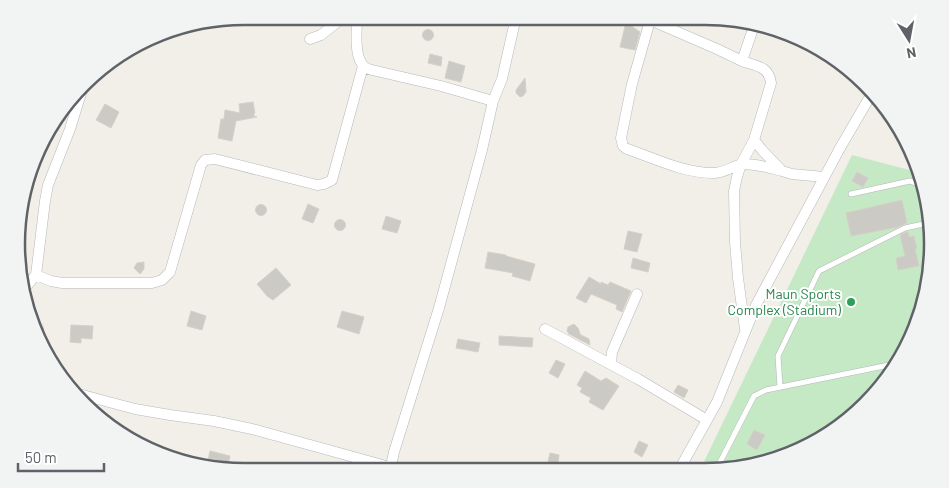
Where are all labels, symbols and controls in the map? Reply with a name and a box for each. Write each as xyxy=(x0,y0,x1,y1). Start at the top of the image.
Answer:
north arrow xyxy=(884,15,934,65)
text: N xyxy=(905,44,918,62)
place label: Maun Sports Complex (Stadium) xyxy=(728,285,841,318)
marker: Maun Sports Complex (Stadium) xyxy=(845,296,857,308)
scale bar xyxy=(18,440,104,472)
text: 50 m xyxy=(25,448,57,466)

